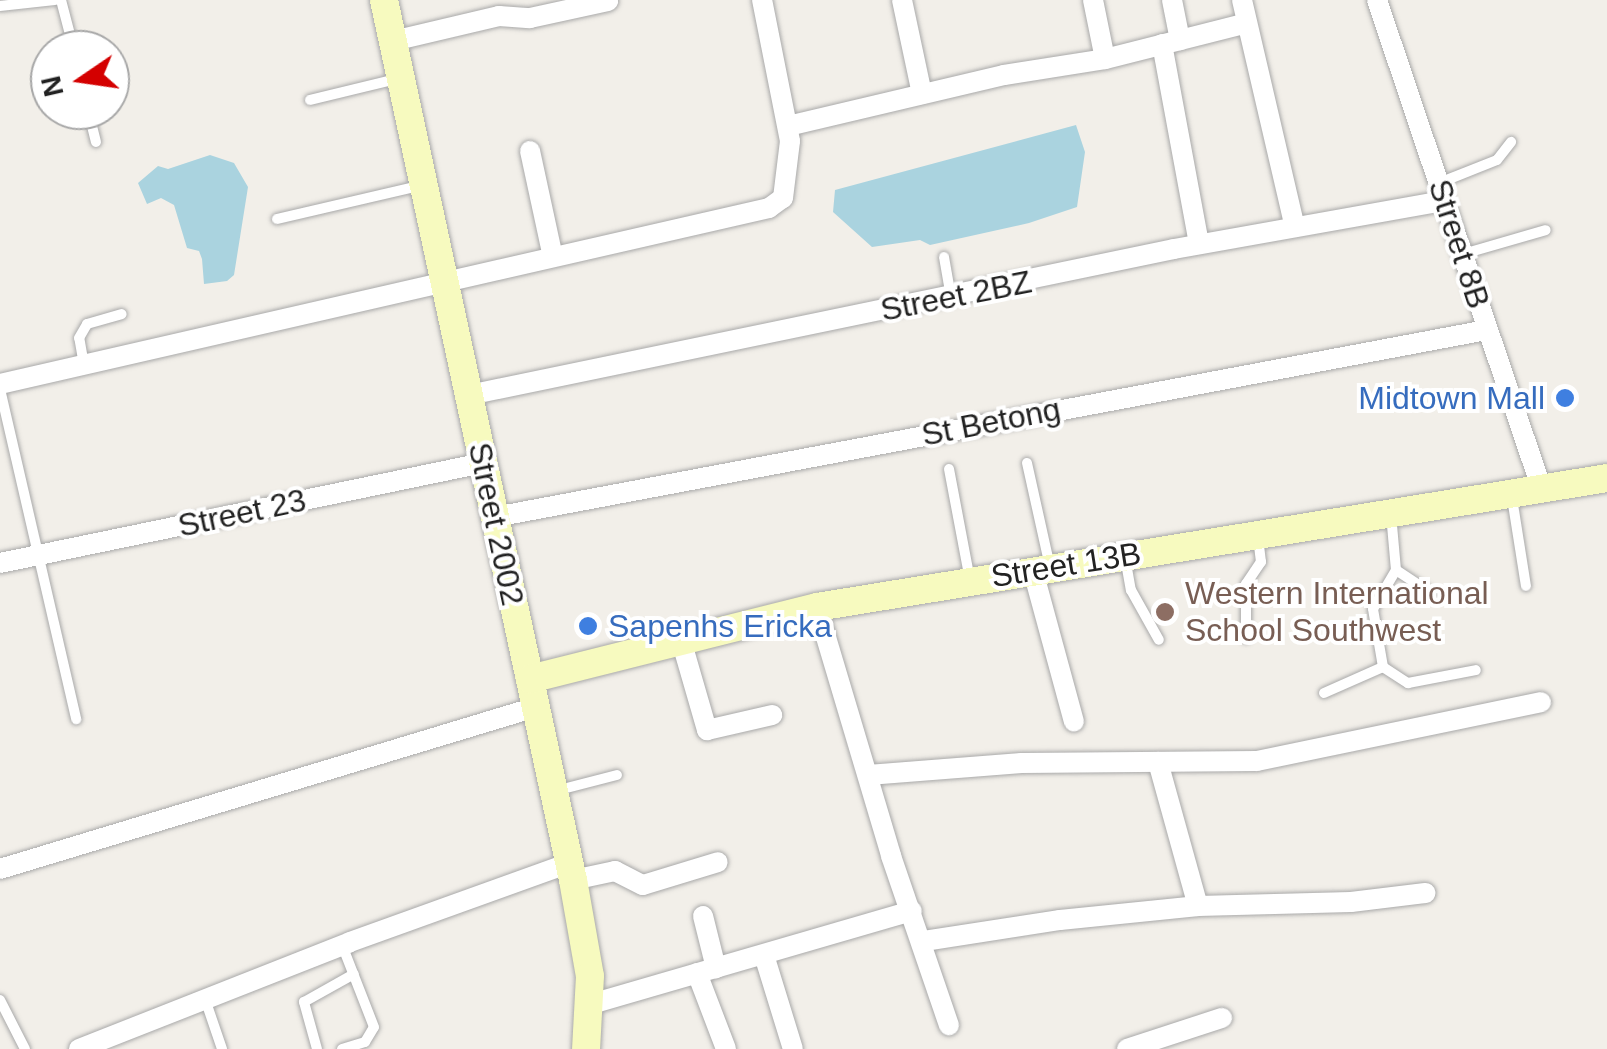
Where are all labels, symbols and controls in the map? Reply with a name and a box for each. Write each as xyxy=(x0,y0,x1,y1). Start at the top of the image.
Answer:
north arrow xyxy=(30,30,130,130)
text: N xyxy=(35,73,70,100)
street label: Street 8B xyxy=(1420,175,1498,313)
street label: Street 2BZ xyxy=(877,263,1035,329)
place label: Midtown Mall xyxy=(1358,379,1545,417)
marker: Midtown Mall xyxy=(1554,387,1576,409)
street label: St Betong xyxy=(918,390,1064,454)
street label: Street 2002 xyxy=(460,439,532,609)
street label: Street 23 xyxy=(174,481,310,545)
street label: Street 13B xyxy=(988,534,1144,596)
place label: Western International School Southwest xyxy=(1185,575,1489,650)
marker: Western International School Southwest xyxy=(1154,601,1176,623)
place label: Sapenhs Ericka xyxy=(608,607,832,645)
marker: Sapenhs Ericka xyxy=(577,615,599,637)

